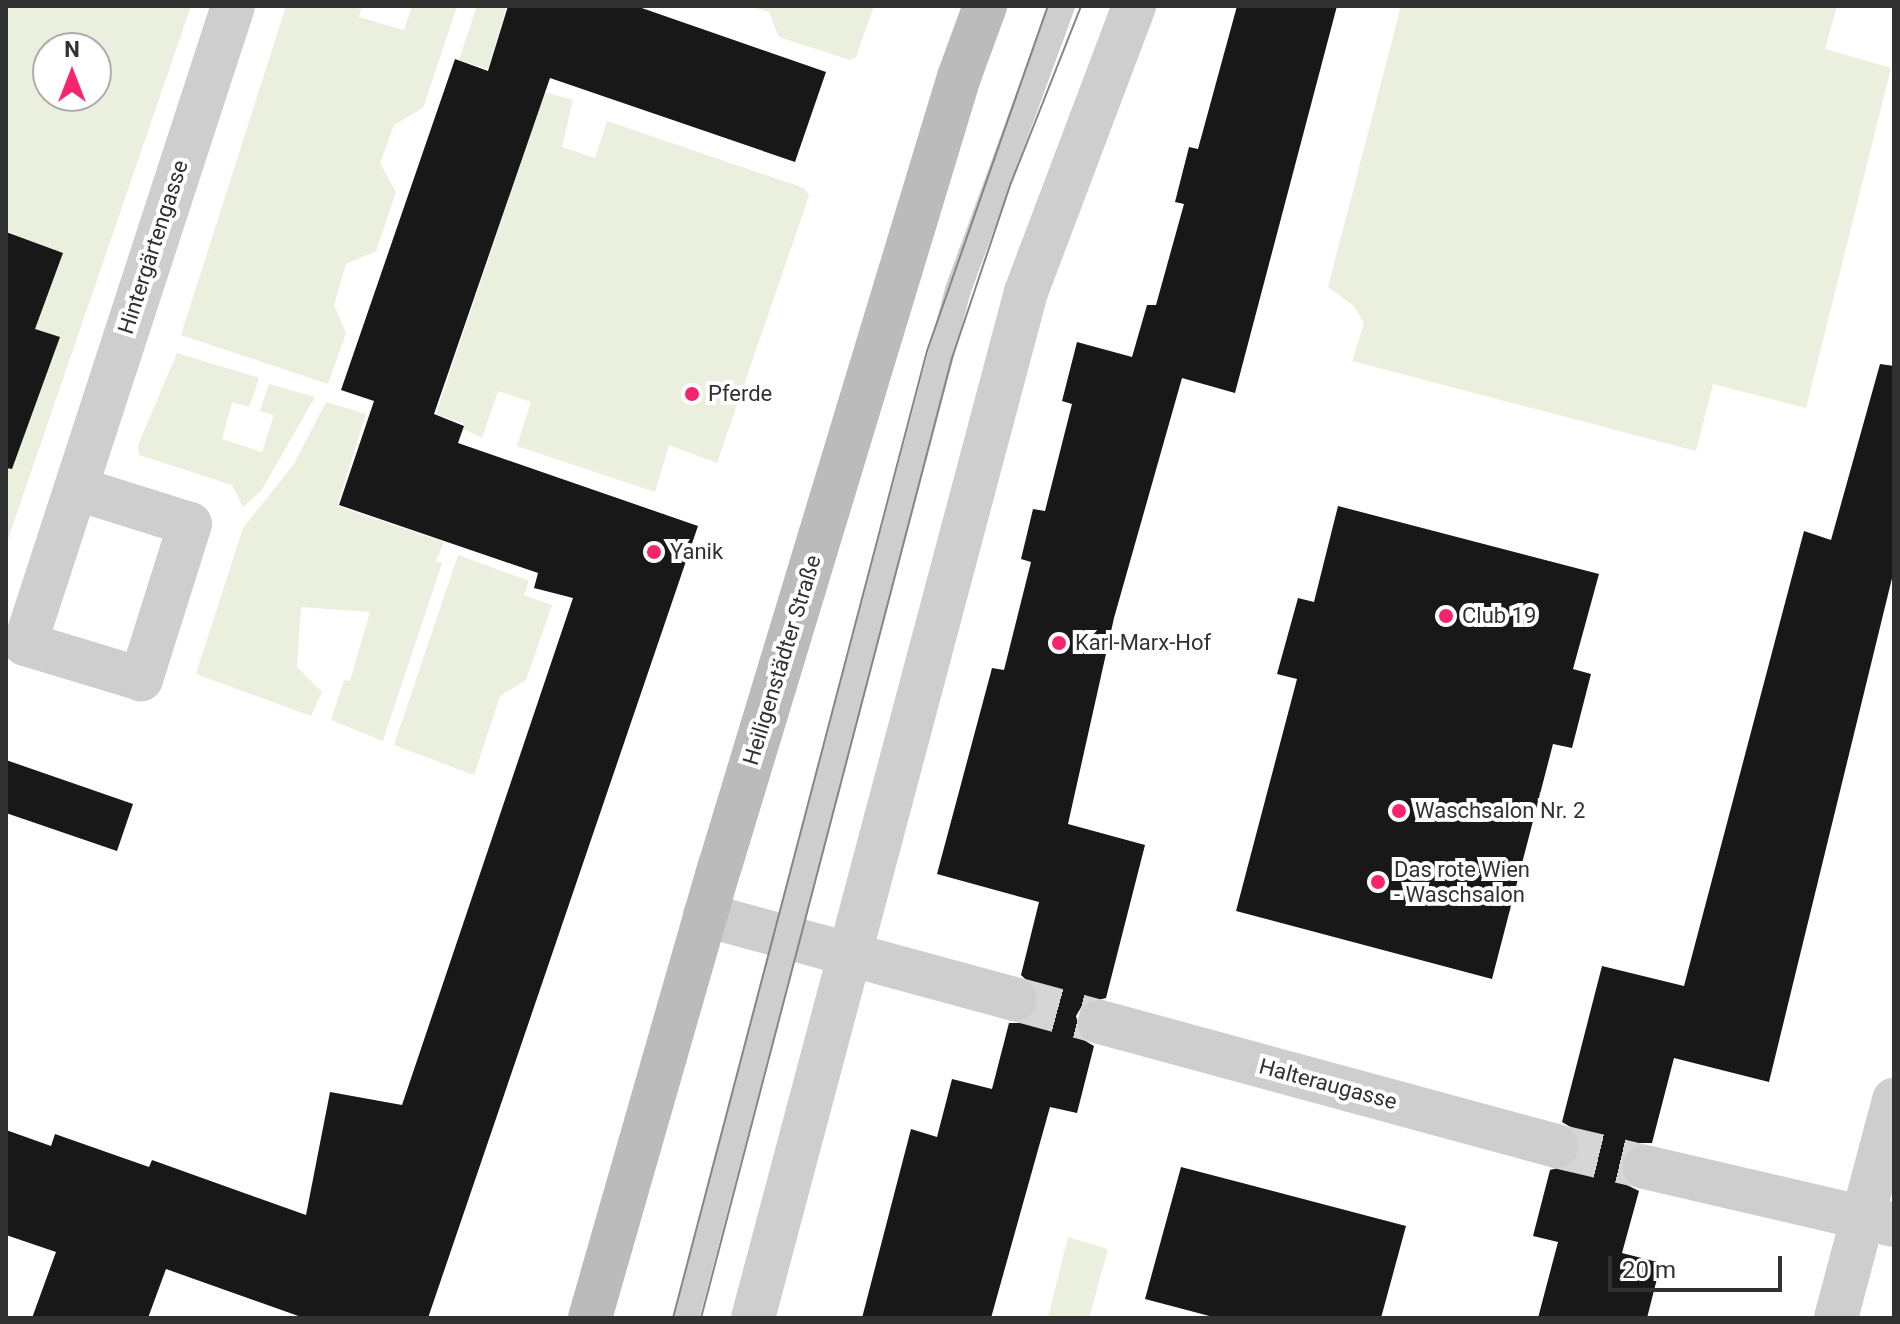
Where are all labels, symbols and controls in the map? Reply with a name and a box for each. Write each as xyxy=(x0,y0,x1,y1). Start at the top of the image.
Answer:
north arrow xyxy=(32,32,112,112)
text: N xyxy=(64,37,80,62)
street label: Hintergärtengasse xyxy=(112,157,194,337)
place label: Pferde xyxy=(708,381,772,407)
marker: Pferde xyxy=(683,385,701,403)
place label: Yanik xyxy=(670,539,723,565)
marker: Yanik xyxy=(645,543,663,561)
street label: Heiligenstädter Straße xyxy=(737,552,827,768)
place label: Club 19 xyxy=(1462,603,1536,629)
marker: Club 19 xyxy=(1437,607,1455,625)
place label: Karl-Marx-Hof xyxy=(1075,630,1211,656)
marker: Karl-Marx-Hof xyxy=(1050,634,1068,652)
place label: Waschsalon Nr. 2 xyxy=(1415,798,1585,824)
marker: Waschsalon Nr. 2 xyxy=(1390,802,1408,820)
place label: Das rote Wien - Waschsalon xyxy=(1394,856,1530,908)
marker: Das rote Wien - Waschsalon xyxy=(1369,873,1387,891)
street label: Halteraugasse xyxy=(1256,1053,1400,1115)
scale bar xyxy=(1612,1240,1786,1290)
text: 20 m xyxy=(1622,1256,1676,1284)

